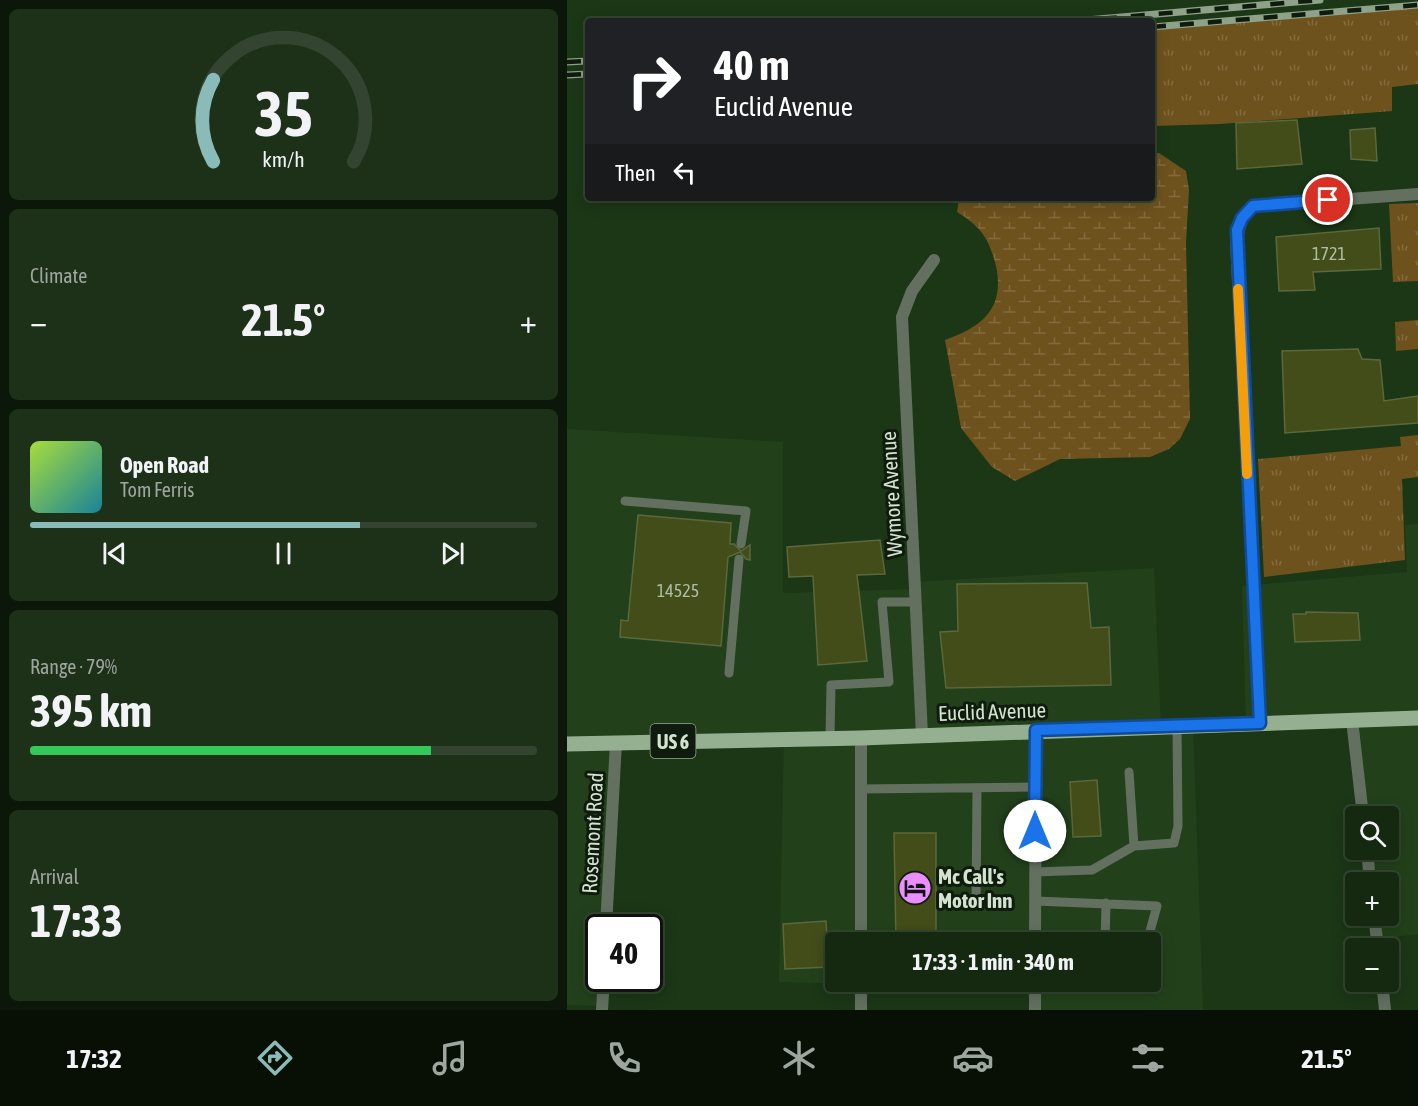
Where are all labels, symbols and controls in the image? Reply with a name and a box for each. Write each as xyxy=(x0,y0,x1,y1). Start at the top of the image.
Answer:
text: 40 m xyxy=(714,41,789,89)
icon: right xyxy=(615,42,693,120)
text: 35 xyxy=(254,78,313,149)
text: Euclid Avenue xyxy=(714,91,853,122)
text: km/h xyxy=(262,147,305,172)
icon: left xyxy=(668,156,701,189)
text: Then xyxy=(615,160,656,186)
pin xyxy=(1302,174,1353,225)
icon: arrive xyxy=(1311,183,1344,216)
house number: 1721 xyxy=(1312,243,1346,264)
text: Climate xyxy=(30,264,87,287)
text: 21.5° xyxy=(242,294,325,346)
text: − xyxy=(30,302,47,340)
text: + xyxy=(520,302,537,340)
street label: Wymore Avenue xyxy=(876,431,906,557)
text: Open Road xyxy=(120,452,209,478)
text: Tom Ferris xyxy=(120,478,194,501)
icon: previous xyxy=(98,537,131,570)
icon: pause xyxy=(267,537,300,570)
icon: next xyxy=(436,537,469,570)
house number: 14525 xyxy=(657,580,699,601)
text: Range · 79% xyxy=(30,655,117,678)
text: 395 km xyxy=(30,685,152,737)
street label: Euclid Avenue xyxy=(938,697,1046,725)
road number: US 6 xyxy=(651,724,695,758)
street label: Rosemont Road xyxy=(577,772,607,894)
position arrow xyxy=(1003,799,1067,863)
map controls xyxy=(1345,806,1399,992)
button: search xyxy=(1345,806,1399,860)
place label: Mc Call's Motor Inn xyxy=(938,864,1012,912)
text: Arrival xyxy=(30,865,79,888)
hotel icon: Mc Call's Motor Inn xyxy=(897,870,933,906)
button: + xyxy=(1345,872,1399,926)
text: 17:33 xyxy=(30,895,123,947)
speed limit sign: 40 xyxy=(585,914,663,992)
button: − xyxy=(1345,938,1399,992)
text: 17:33 · 1 min · 340 m xyxy=(912,949,1074,975)
icon: directions xyxy=(254,1037,296,1079)
icon: music xyxy=(429,1037,471,1079)
icon: phone xyxy=(603,1037,645,1079)
icon: climate xyxy=(778,1037,820,1079)
icon: car xyxy=(952,1037,994,1079)
icon: filters xyxy=(1127,1037,1169,1079)
text: 17:32 xyxy=(66,1043,122,1074)
text: 21.5° xyxy=(1301,1043,1352,1074)

